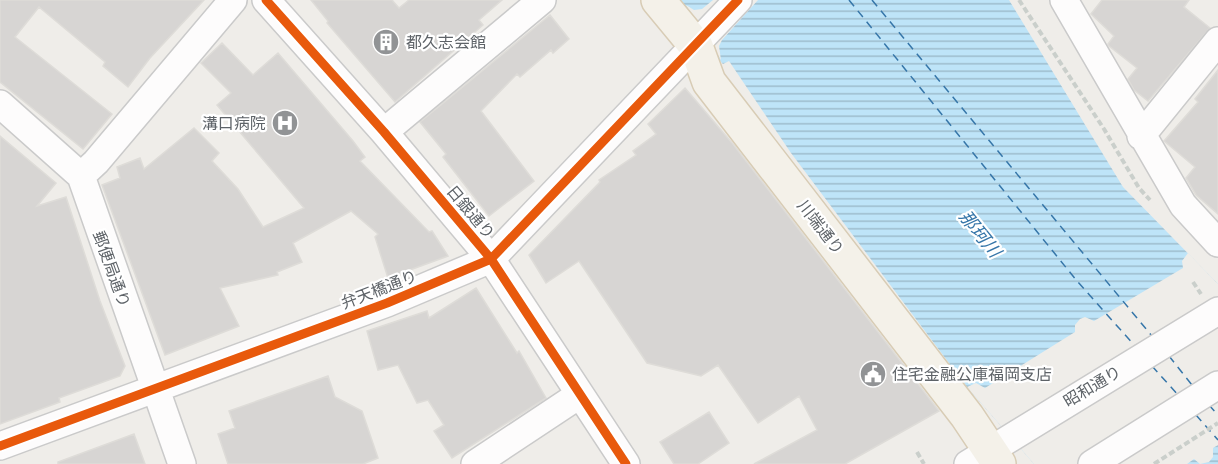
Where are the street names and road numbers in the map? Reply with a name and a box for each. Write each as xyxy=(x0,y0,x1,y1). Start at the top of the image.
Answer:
street label: 日銀通り xyxy=(443,181,499,243)
street label: 川端通り xyxy=(793,196,849,258)
street label: 郵便局通り xyxy=(89,228,135,310)
street label: 弁天橋通り xyxy=(338,265,420,313)
street label: 昭和通り xyxy=(1059,361,1125,411)

